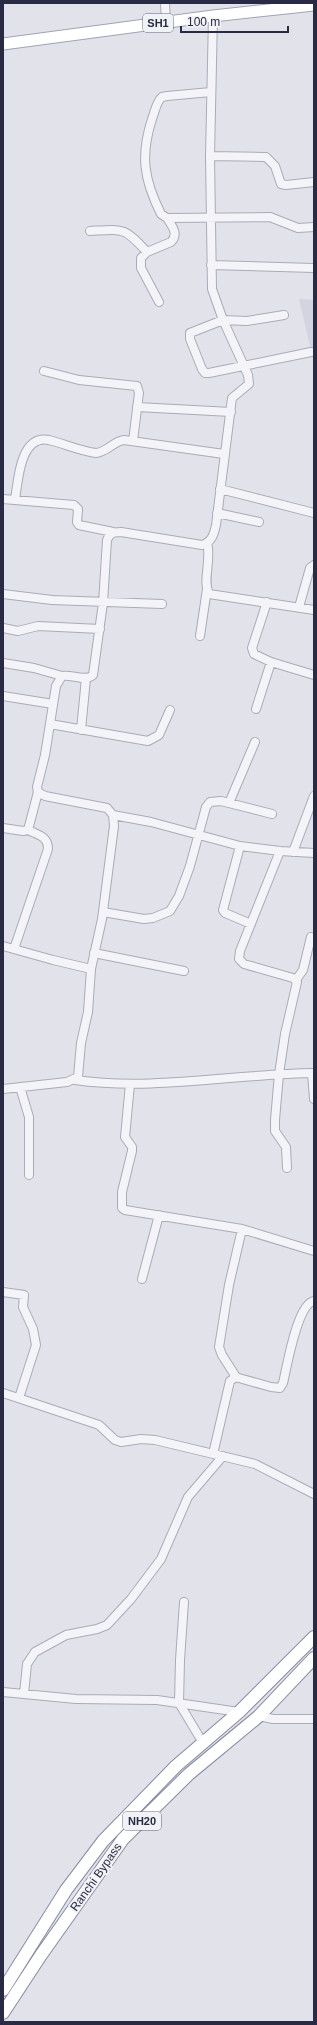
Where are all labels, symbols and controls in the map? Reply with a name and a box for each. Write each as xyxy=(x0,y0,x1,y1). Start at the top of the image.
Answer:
scale bar xyxy=(181,8,288,34)
road number: SH1 xyxy=(143,14,173,32)
text: 100 m xyxy=(187,15,220,29)
road number: NH20 xyxy=(123,1812,161,1830)
street label: Ranchi Bypass xyxy=(67,1840,125,1914)

